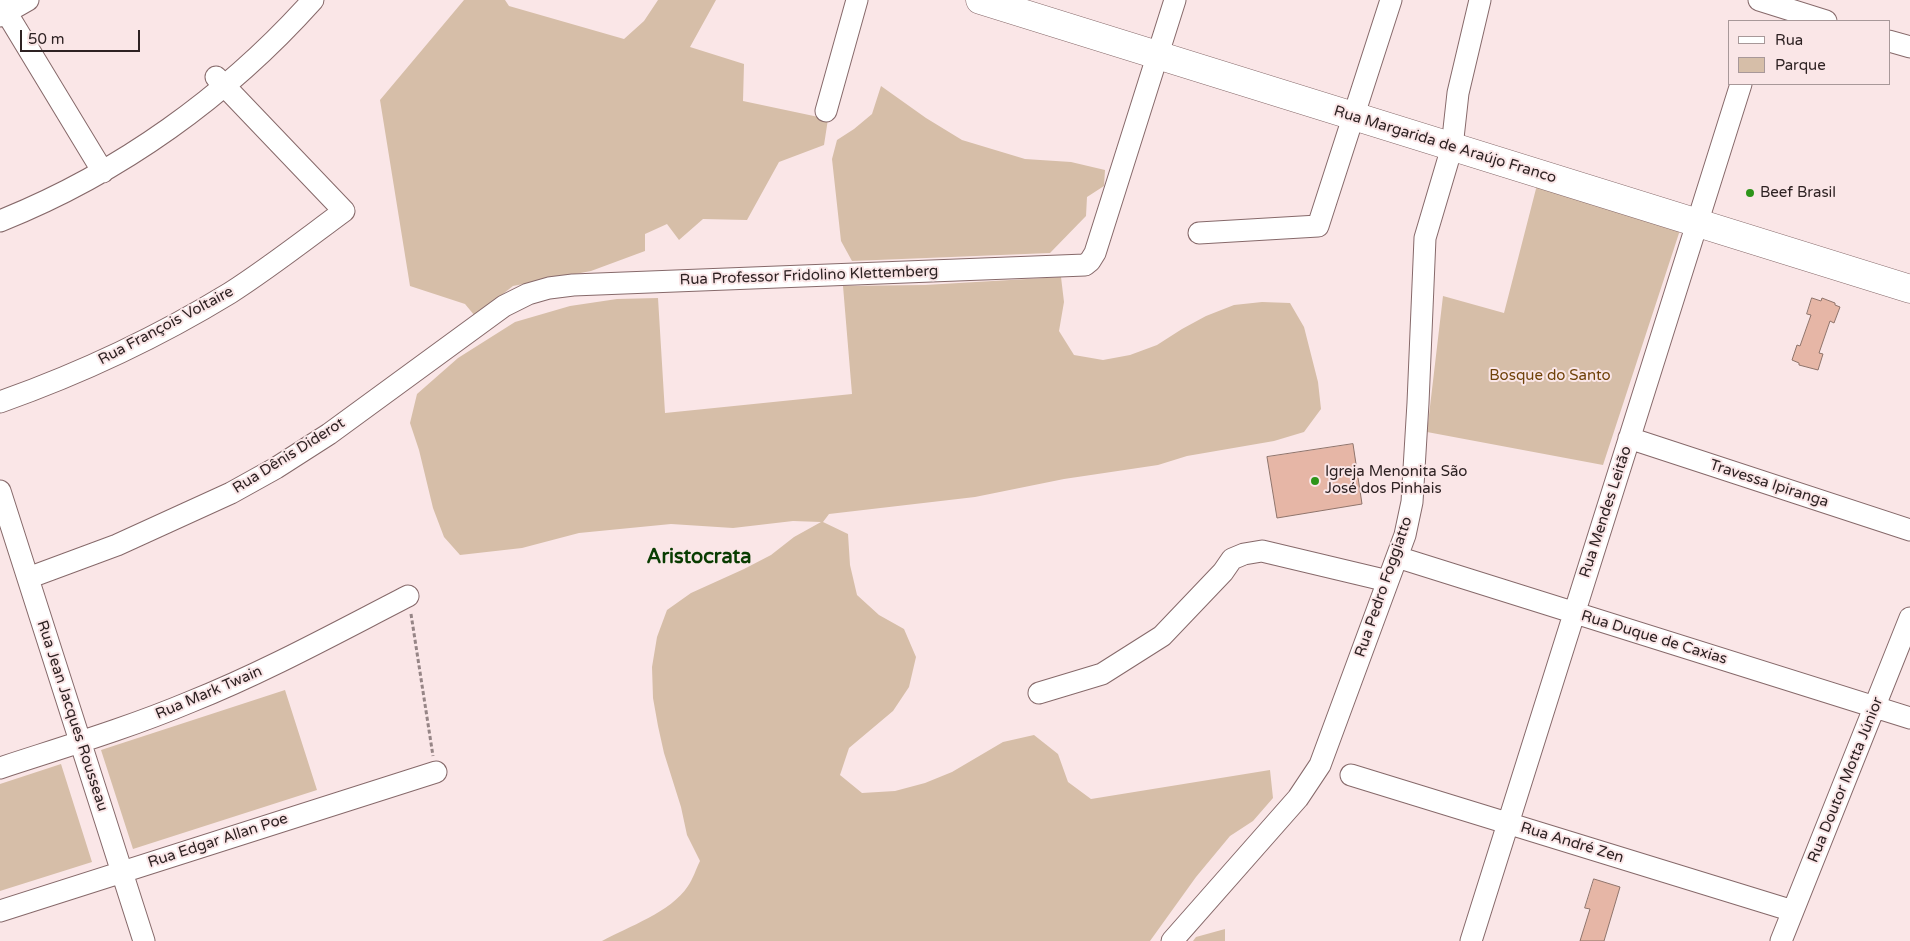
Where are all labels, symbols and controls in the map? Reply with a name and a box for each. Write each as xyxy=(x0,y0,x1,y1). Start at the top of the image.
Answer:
scale bar xyxy=(22,20,142,52)
legend xyxy=(1728,20,1890,85)
text: 50 m xyxy=(28,30,65,48)
text: Rua xyxy=(1775,31,1803,49)
text: Parque xyxy=(1775,56,1826,74)
street label: Rua Margarida de Araújo Franco xyxy=(1331,102,1559,188)
place label: Beef Brasil xyxy=(1760,184,1836,202)
marker: Beef Brasil xyxy=(1744,187,1756,199)
street label: Rua Professor Fridolino Klettemberg xyxy=(679,262,939,290)
street label: Rua François Voltaire xyxy=(95,283,237,369)
park label: Bosque do Santo xyxy=(1489,367,1611,385)
street label: Rua Dênis Diderot xyxy=(230,414,348,498)
street label: Rua Mendes Leitão xyxy=(1576,444,1636,580)
street label: Travessa Ipiranga xyxy=(1707,456,1831,512)
place label: Igreja Menonita São José dos Pinhais xyxy=(1325,463,1467,498)
marker: Igreja Menonita São José dos Pinhais xyxy=(1309,475,1321,487)
street label: Rua Pedro Foggiatto xyxy=(1351,514,1417,660)
district label: Aristocrata xyxy=(647,546,751,570)
street label: Rua Duque de Caxias xyxy=(1579,607,1729,669)
street label: Rua Jean Jacques Rousseau xyxy=(33,618,111,814)
street label: Rua Mark Twain xyxy=(153,662,265,724)
street label: Rua Doutor Motta Júnior xyxy=(1805,695,1887,865)
street label: Rua Edgar Allan Poe xyxy=(146,810,290,872)
street label: Rua André Zen xyxy=(1518,819,1626,867)

